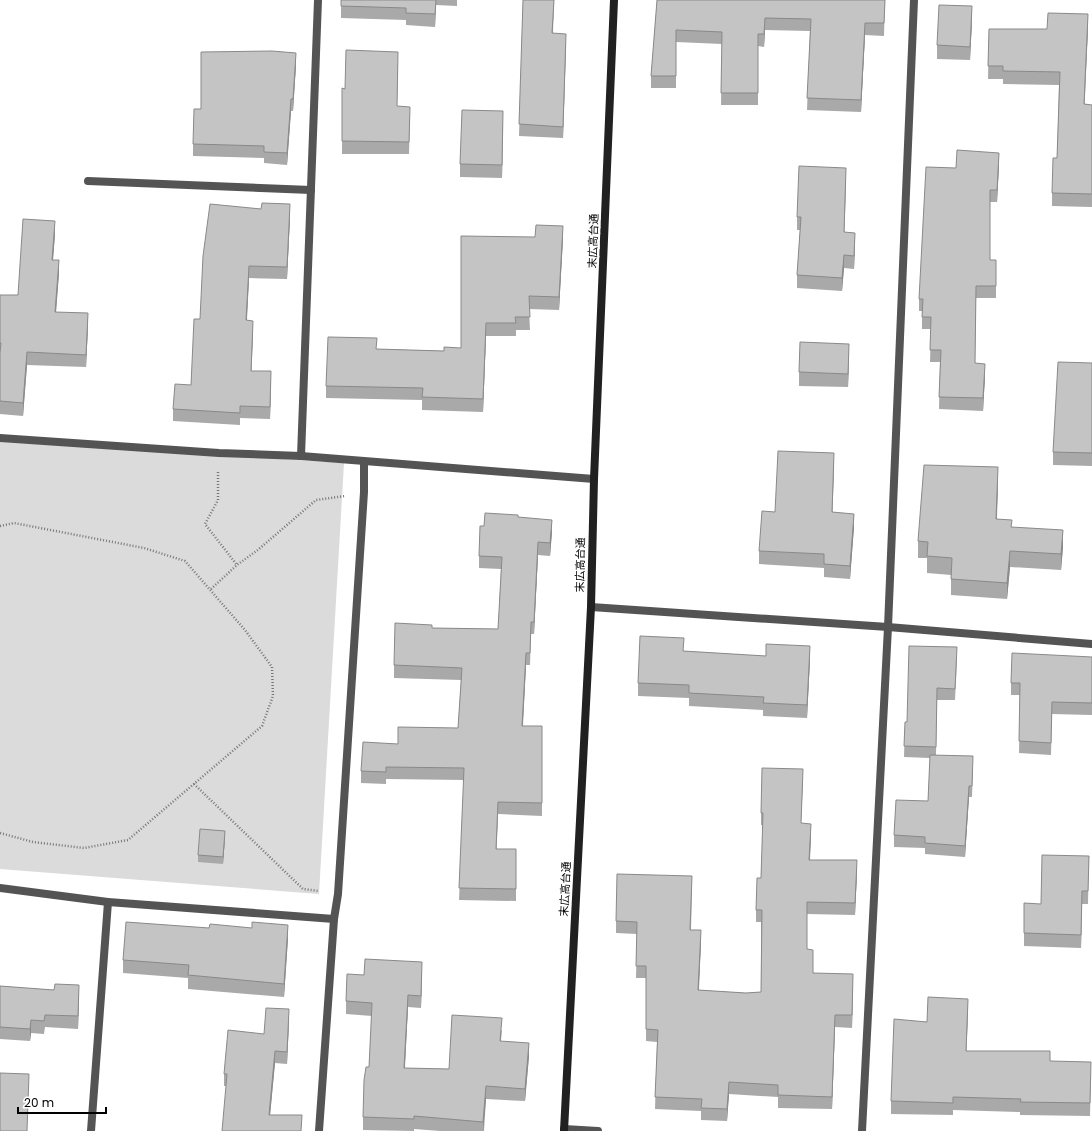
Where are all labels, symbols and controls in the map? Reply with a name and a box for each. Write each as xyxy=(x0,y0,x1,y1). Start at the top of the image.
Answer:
street label: 末広高台通 xyxy=(584,213,602,269)
street label: 末広高台通 xyxy=(572,537,588,593)
street label: 末広高台通 xyxy=(556,861,574,917)
scale bar xyxy=(18,1089,106,1115)
text: 20 m xyxy=(24,1094,54,1111)

